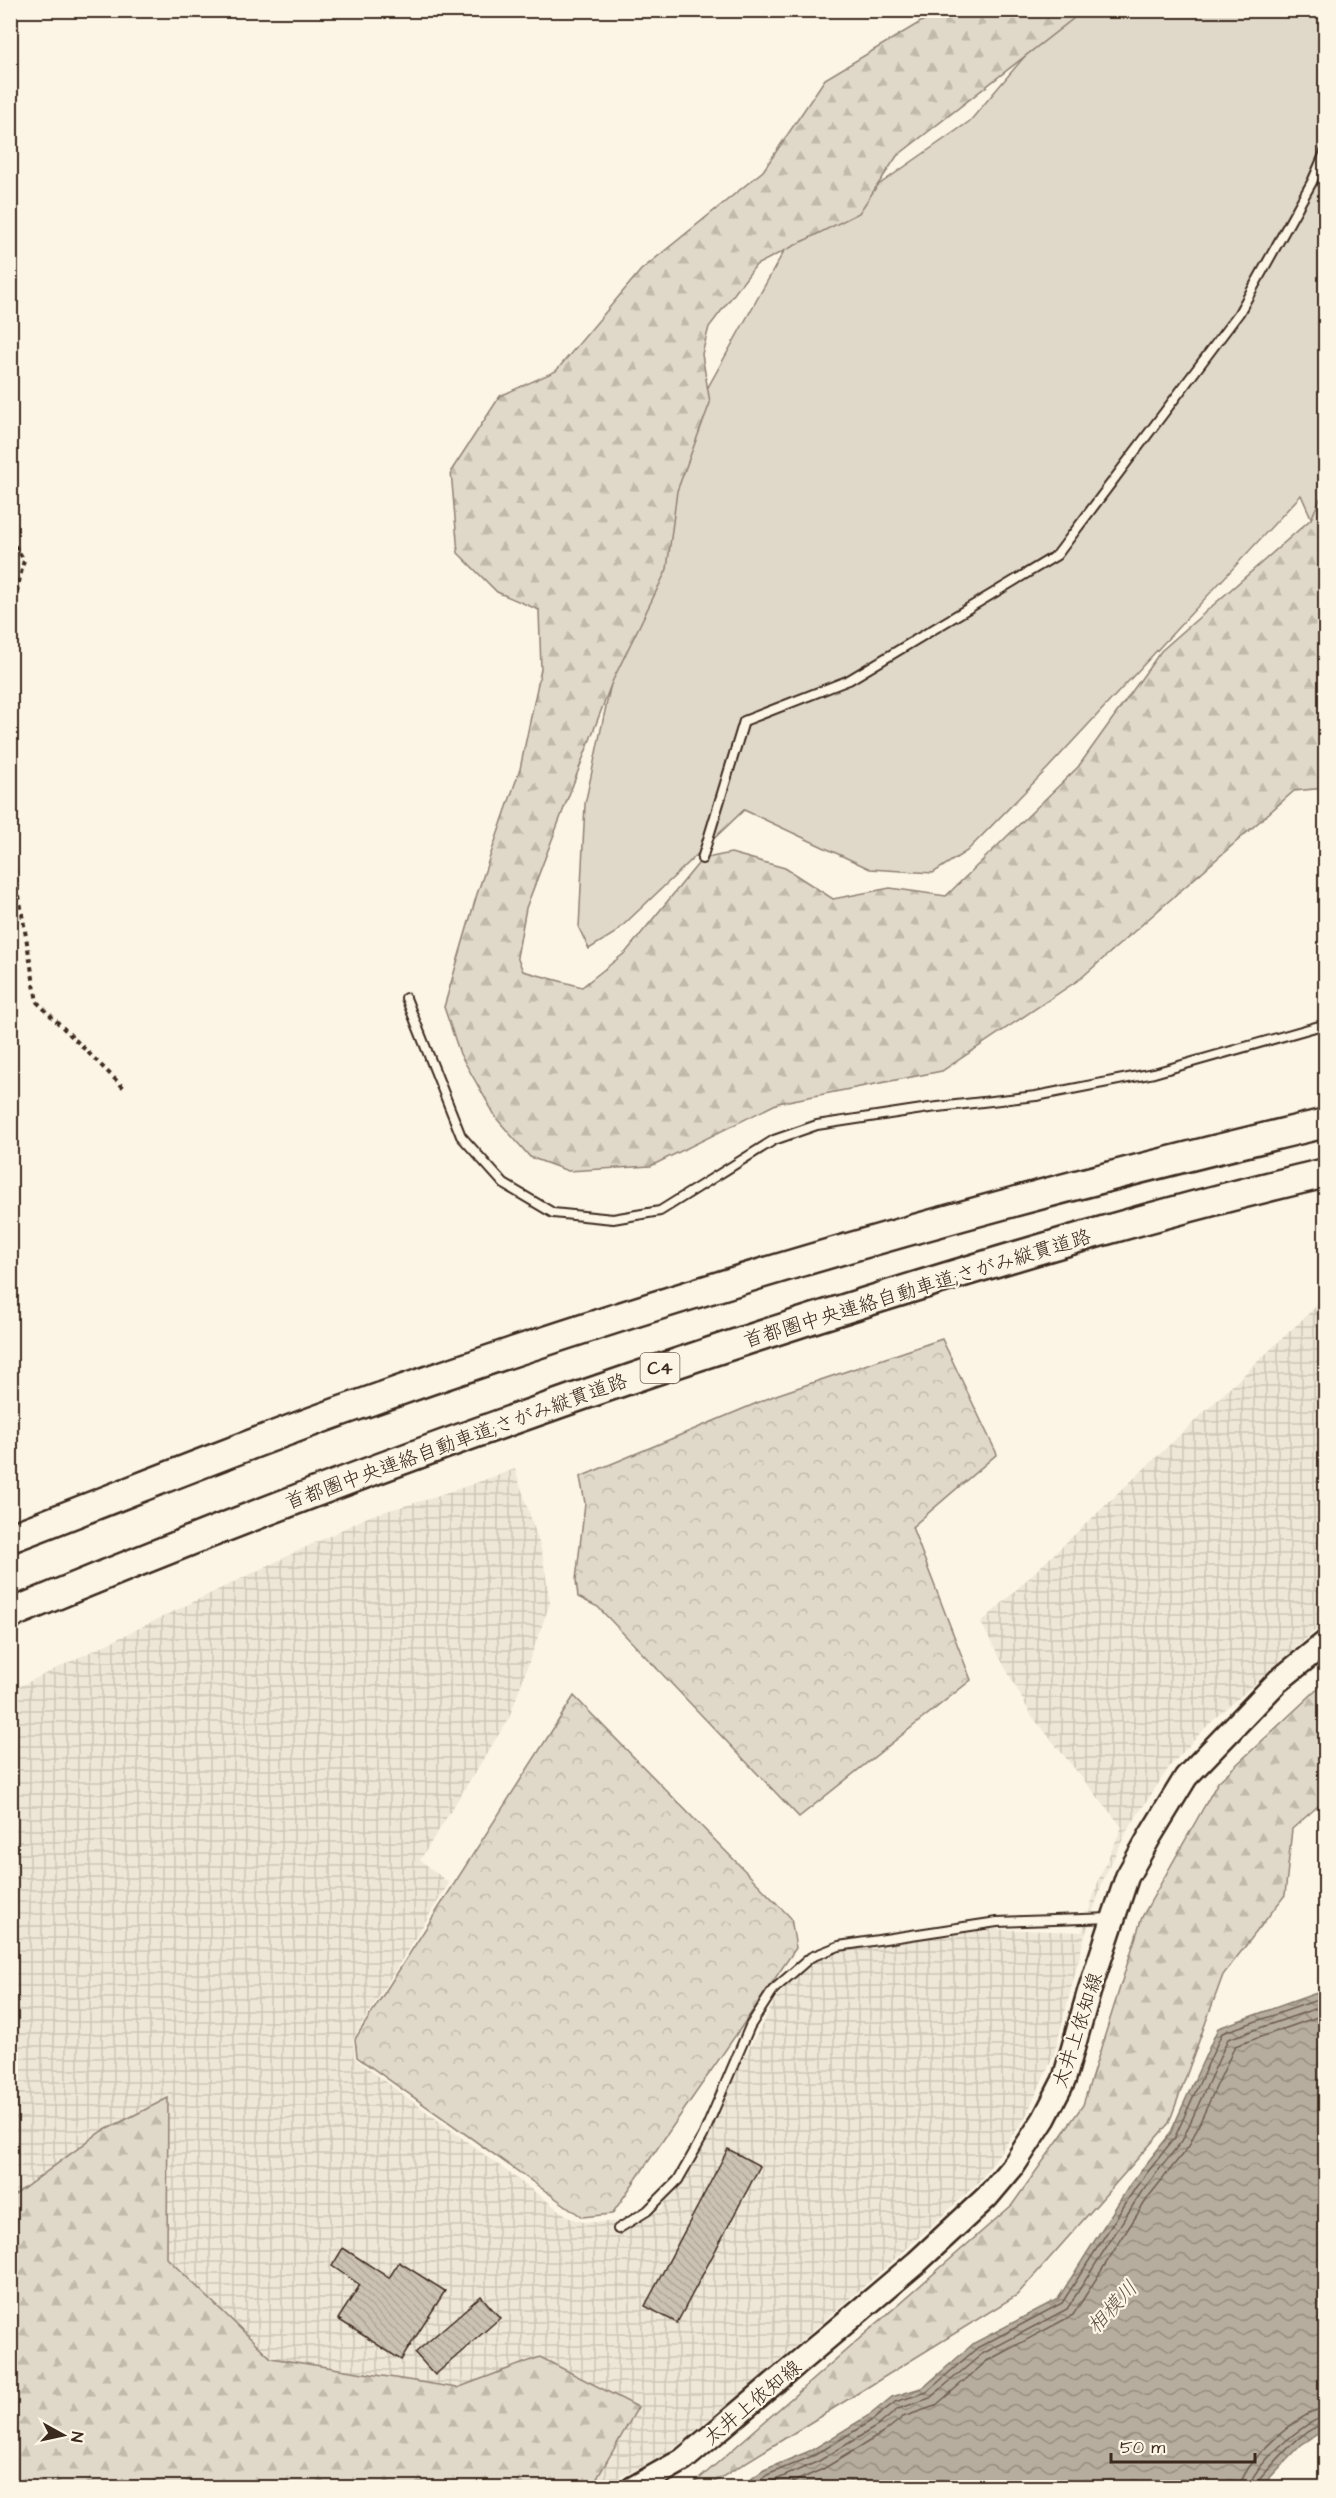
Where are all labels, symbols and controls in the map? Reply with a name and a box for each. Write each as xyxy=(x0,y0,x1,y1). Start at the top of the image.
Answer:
street label: 首都圏中央連絡自動車道;さがみ縦貫道路 xyxy=(740,1223,1095,1355)
road number: C4 xyxy=(640,1353,680,1383)
street label: 首都圏中央連絡自動車道;さがみ縦貫道路 xyxy=(281,1367,631,1517)
street label: 太井上依知線 xyxy=(1046,1969,1110,2092)
water label: 相模川 xyxy=(1080,2274,1144,2340)
street label: 太井上依知線 xyxy=(698,2353,808,2452)
north arrow xyxy=(33,2405,93,2465)
scale bar xyxy=(1111,2426,1255,2464)
text: N xyxy=(65,2430,88,2443)
text: 50 m xyxy=(1120,2435,1165,2460)

